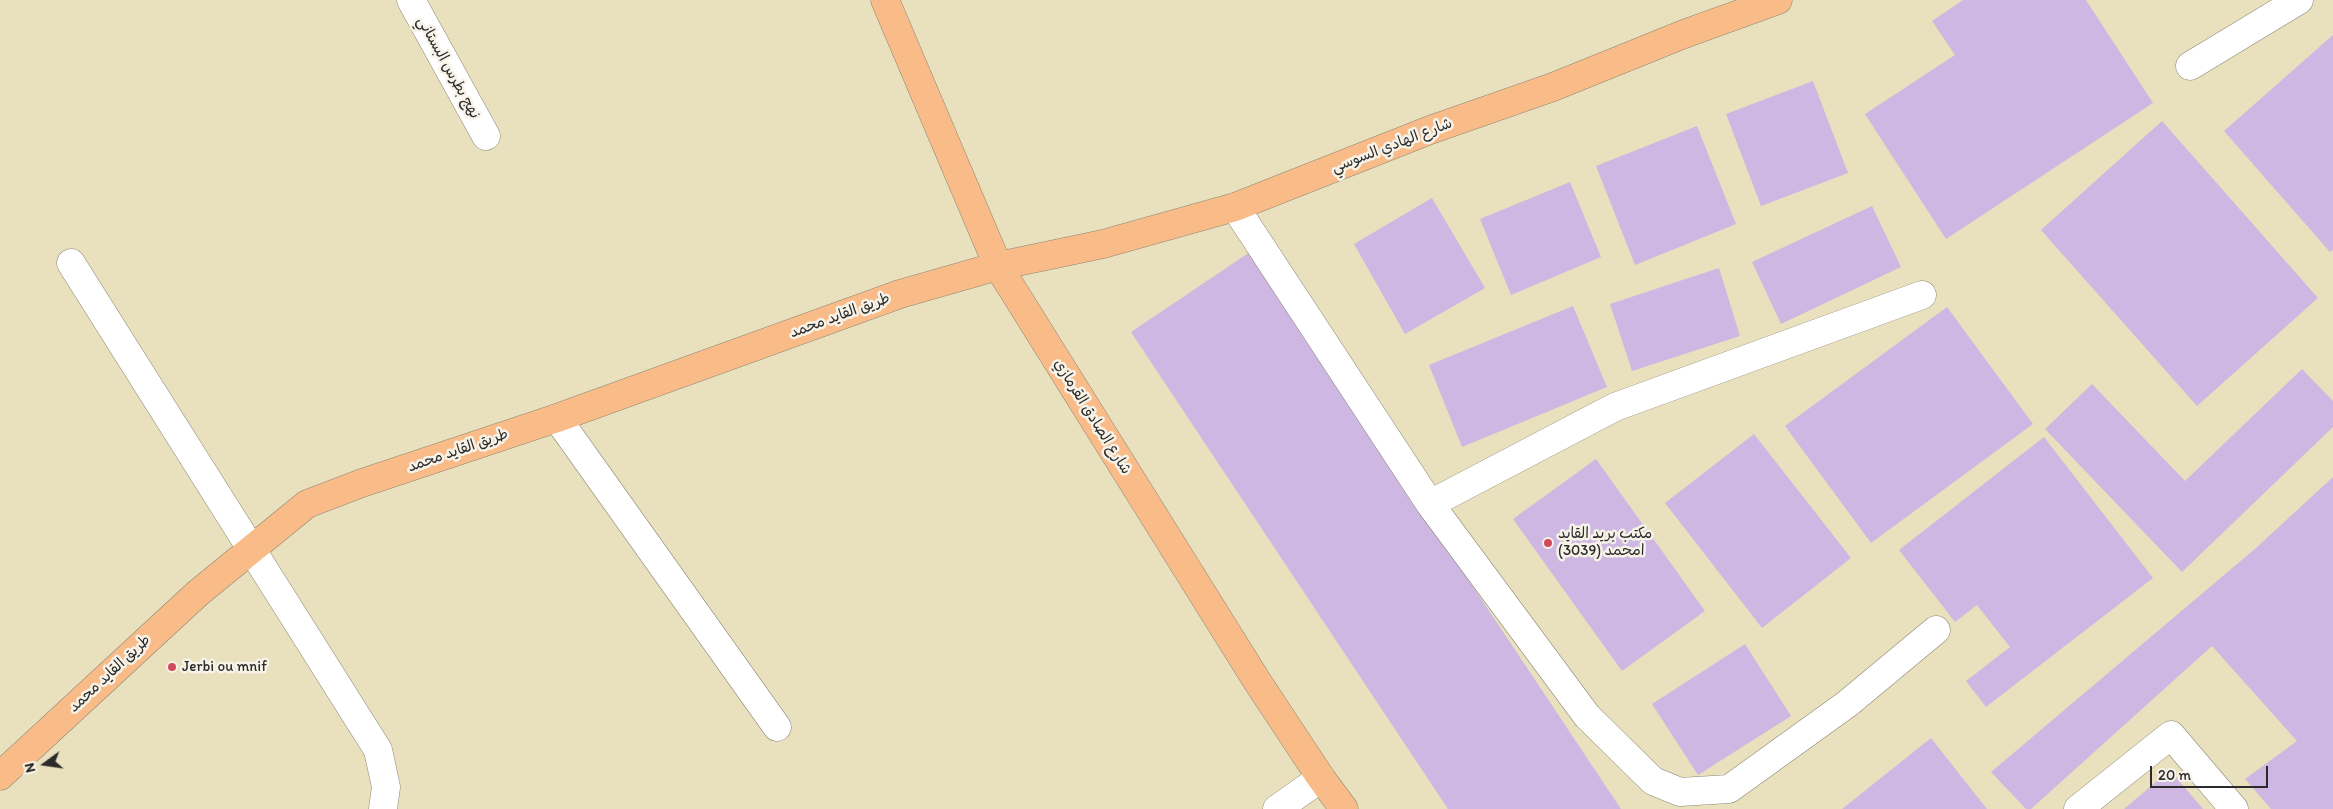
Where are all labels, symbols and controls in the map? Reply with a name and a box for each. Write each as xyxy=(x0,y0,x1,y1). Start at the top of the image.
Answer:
street label: نهج بطرس البستاني xyxy=(413,14,483,122)
street label: شارع الهادي السوسي xyxy=(1329,115,1455,177)
street label: طريق القايد محمد xyxy=(787,290,893,342)
street label: شارع الصادق القرمازي xyxy=(1049,356,1135,478)
street label: طريق القايد محمد xyxy=(405,425,511,477)
place label: مكتب بريد القايد امحمد (3039) xyxy=(1558,525,1652,560)
marker: مكتب بريد القايد امحمد (3039) xyxy=(1542,537,1554,549)
street label: طريق القايد محمد xyxy=(65,631,155,717)
place label: Jerbi ou mnif xyxy=(182,658,267,676)
marker: Jerbi ou mnif xyxy=(166,661,178,673)
north arrow xyxy=(20,739,70,789)
scale bar xyxy=(2153,756,2270,788)
text: N xyxy=(21,761,39,774)
text: 20 m xyxy=(2158,766,2191,784)

